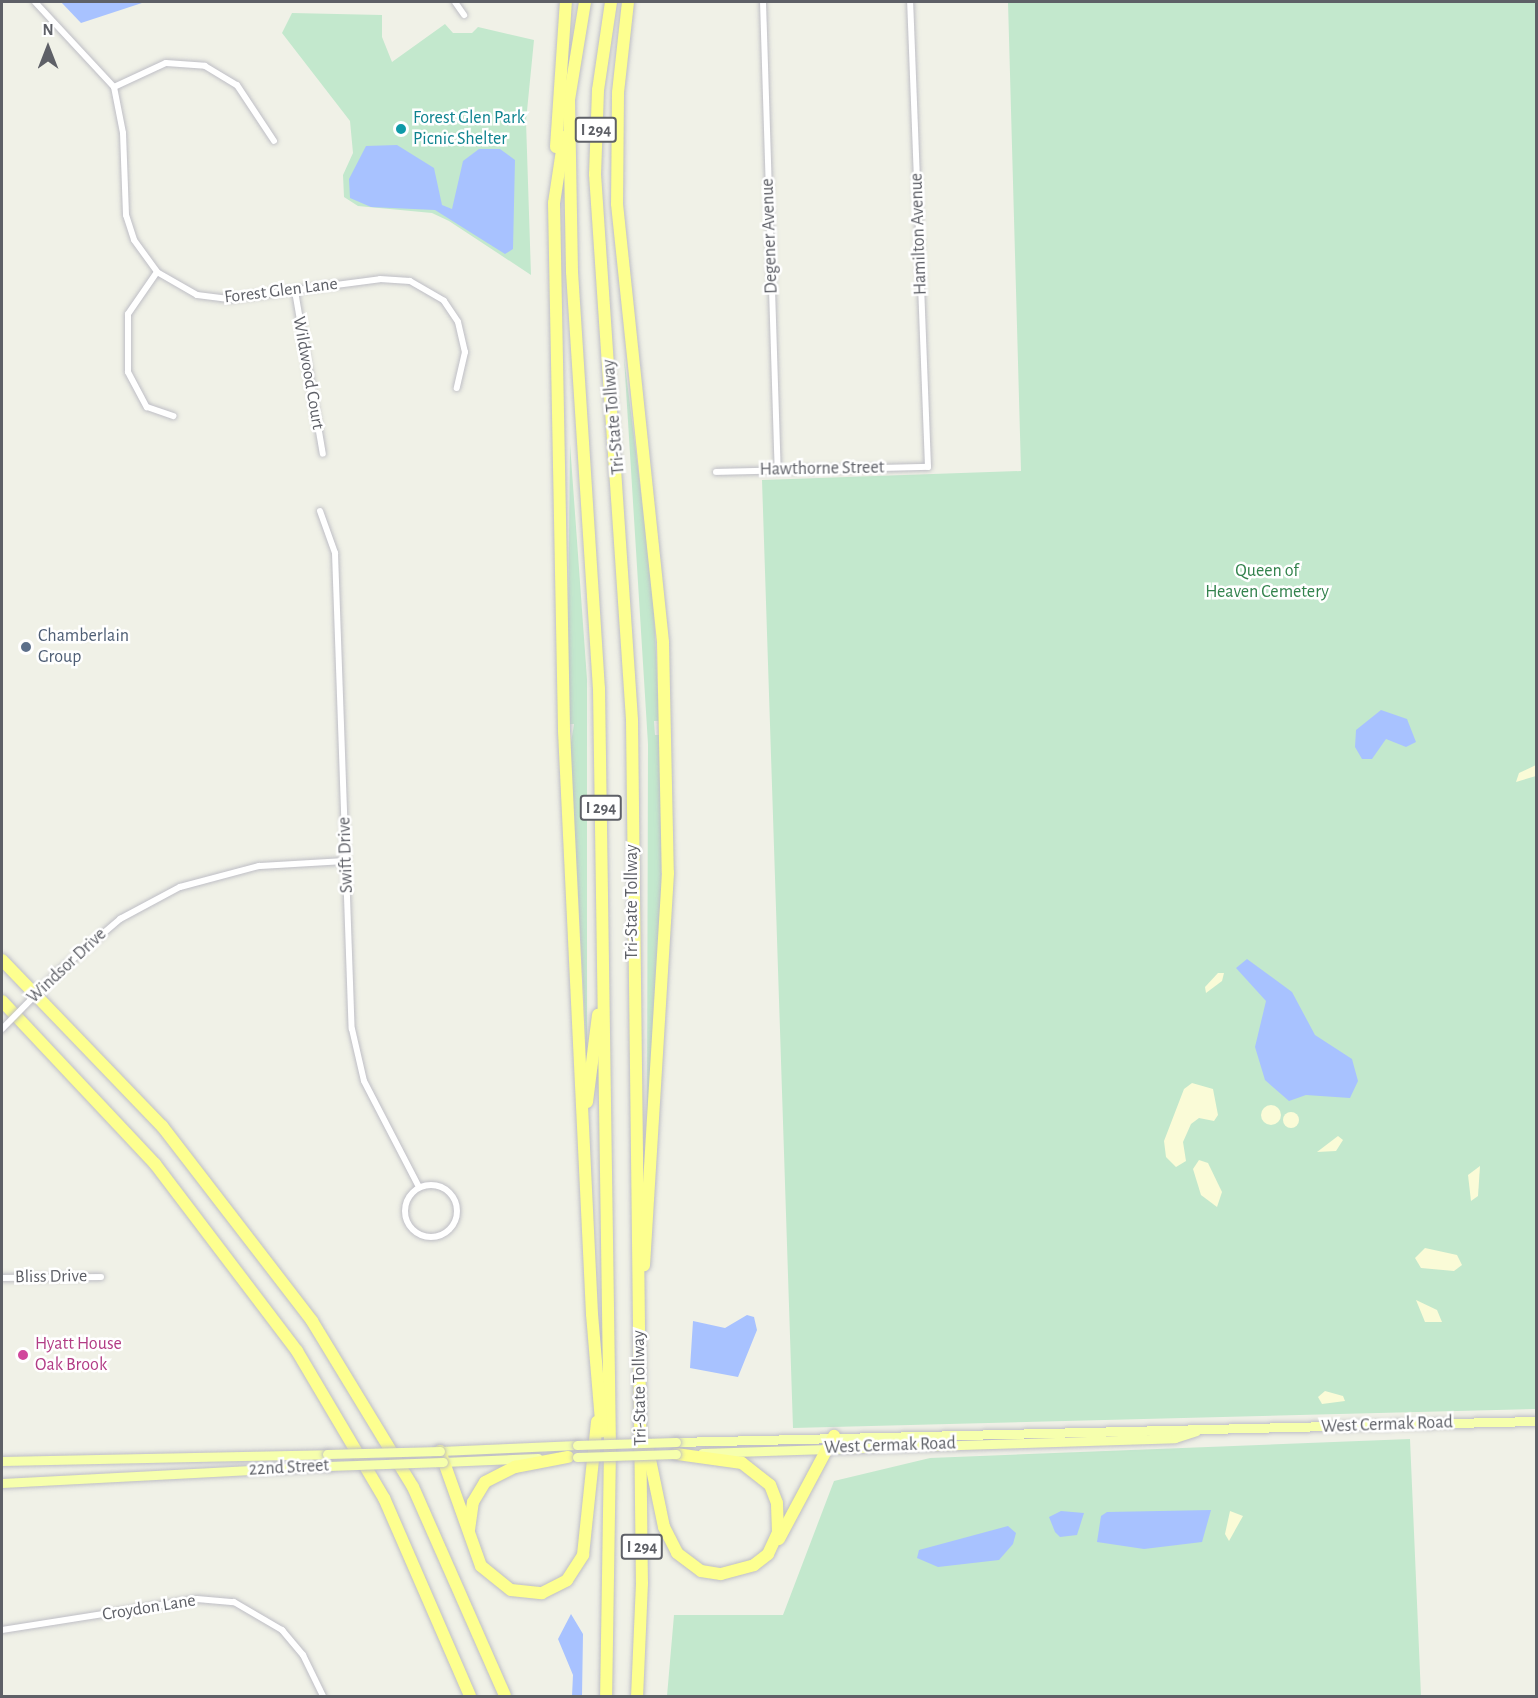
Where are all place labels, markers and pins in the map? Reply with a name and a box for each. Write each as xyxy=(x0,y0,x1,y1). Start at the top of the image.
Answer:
place label: Forest Glen Park Picnic Shelter xyxy=(413,108,525,150)
marker: Forest Glen Park Picnic Shelter xyxy=(394,122,408,136)
place label: Chamberlain Group xyxy=(38,626,129,668)
marker: Chamberlain Group xyxy=(19,640,33,654)
place label: Hyatt House Oak Brook xyxy=(35,1334,122,1376)
marker: Hyatt House Oak Brook xyxy=(16,1348,30,1362)

